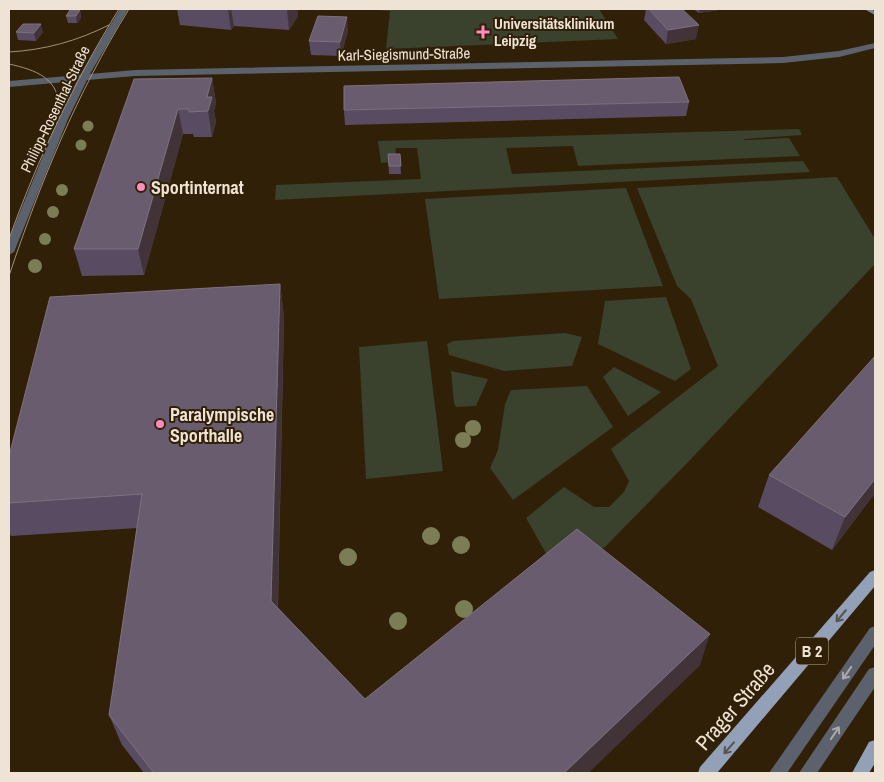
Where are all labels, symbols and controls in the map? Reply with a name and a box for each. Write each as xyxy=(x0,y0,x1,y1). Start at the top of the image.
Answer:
place label: Universitätsklinikum Leipzig xyxy=(494,13,614,51)
marker: Universitätsklinikum Leipzig xyxy=(476,25,490,39)
street label: Philipp-Rosenthal-Straße xyxy=(15,42,95,176)
street label: Karl-Siegismund-Straße xyxy=(338,42,471,66)
place label: Sportinternat xyxy=(151,175,244,200)
marker: Sportinternat xyxy=(135,181,147,193)
place label: Paralympische Sporthalle xyxy=(170,402,274,448)
marker: Paralympische Sporthalle xyxy=(154,418,166,430)
one-way arrow xyxy=(835,610,847,623)
road number: B 2 xyxy=(796,637,828,664)
street label: Prager Straße xyxy=(689,656,781,756)
one-way arrow xyxy=(842,666,852,680)
one-way arrow xyxy=(830,726,840,740)
one-way arrow xyxy=(723,741,735,754)

